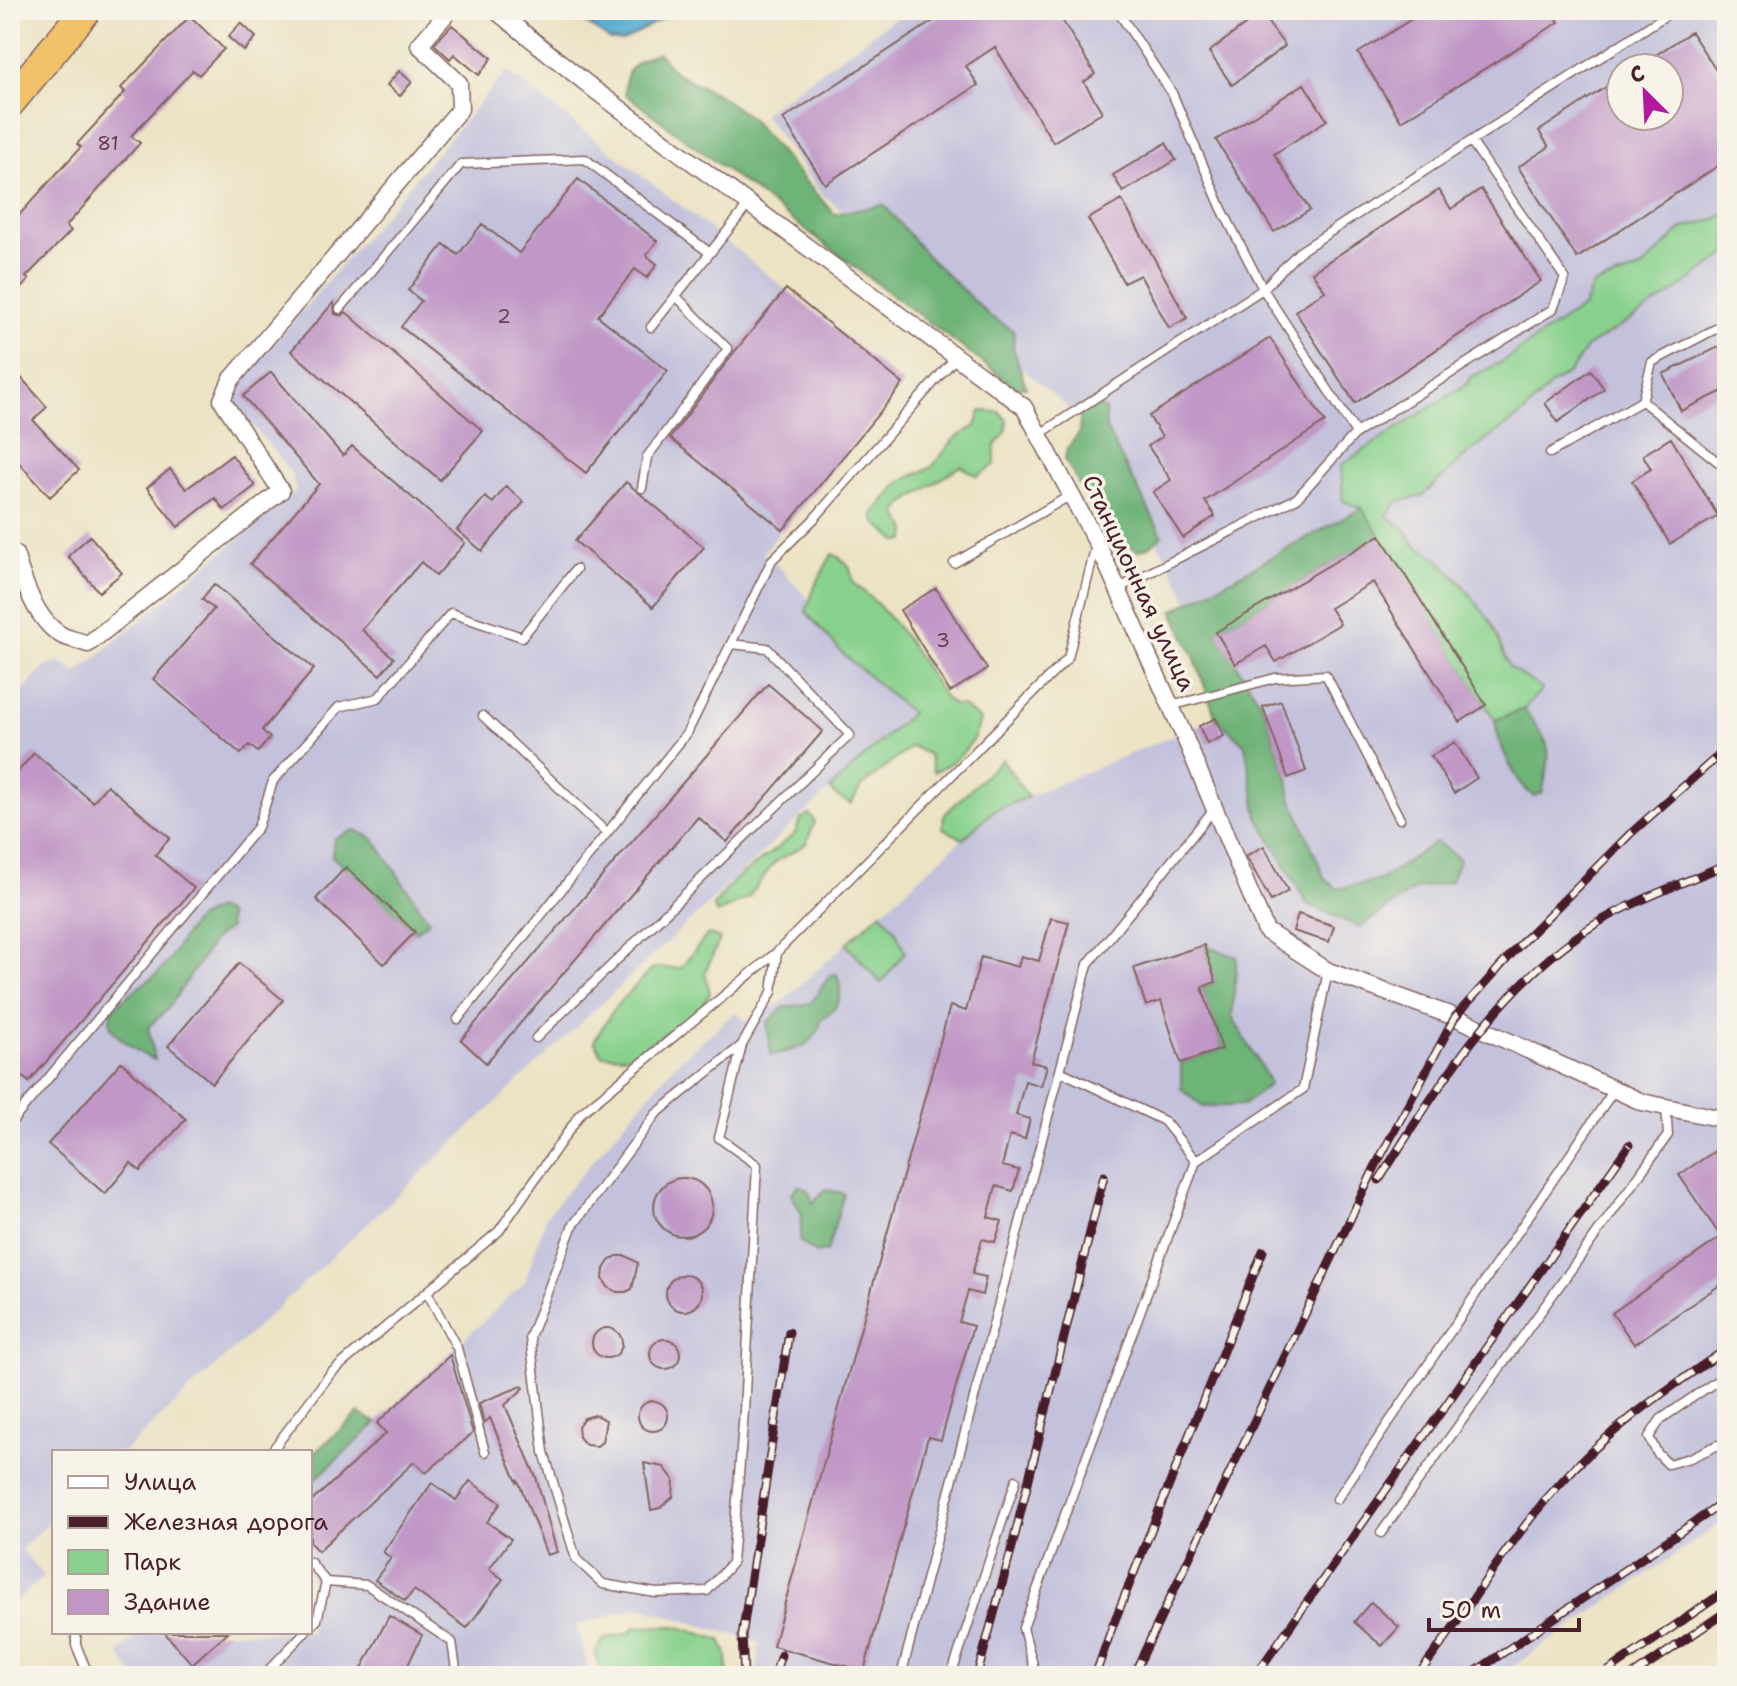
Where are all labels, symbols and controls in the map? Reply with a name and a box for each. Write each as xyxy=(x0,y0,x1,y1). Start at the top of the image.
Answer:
north arrow xyxy=(1605,52,1685,132)
text: С xyxy=(1625,58,1649,90)
house number: 81 xyxy=(97,130,119,156)
house number: 2 xyxy=(497,303,511,329)
street label: Станционная улица xyxy=(1075,470,1203,696)
house number: 3 xyxy=(936,627,950,653)
legend xyxy=(52,1450,312,1634)
text: Улица xyxy=(124,1466,197,1498)
text: Железная дорога xyxy=(124,1506,328,1538)
text: Парк xyxy=(124,1546,181,1578)
scale bar xyxy=(1429,1582,1579,1632)
text: Здание xyxy=(124,1586,211,1618)
text: 50 m xyxy=(1441,1594,1501,1626)

